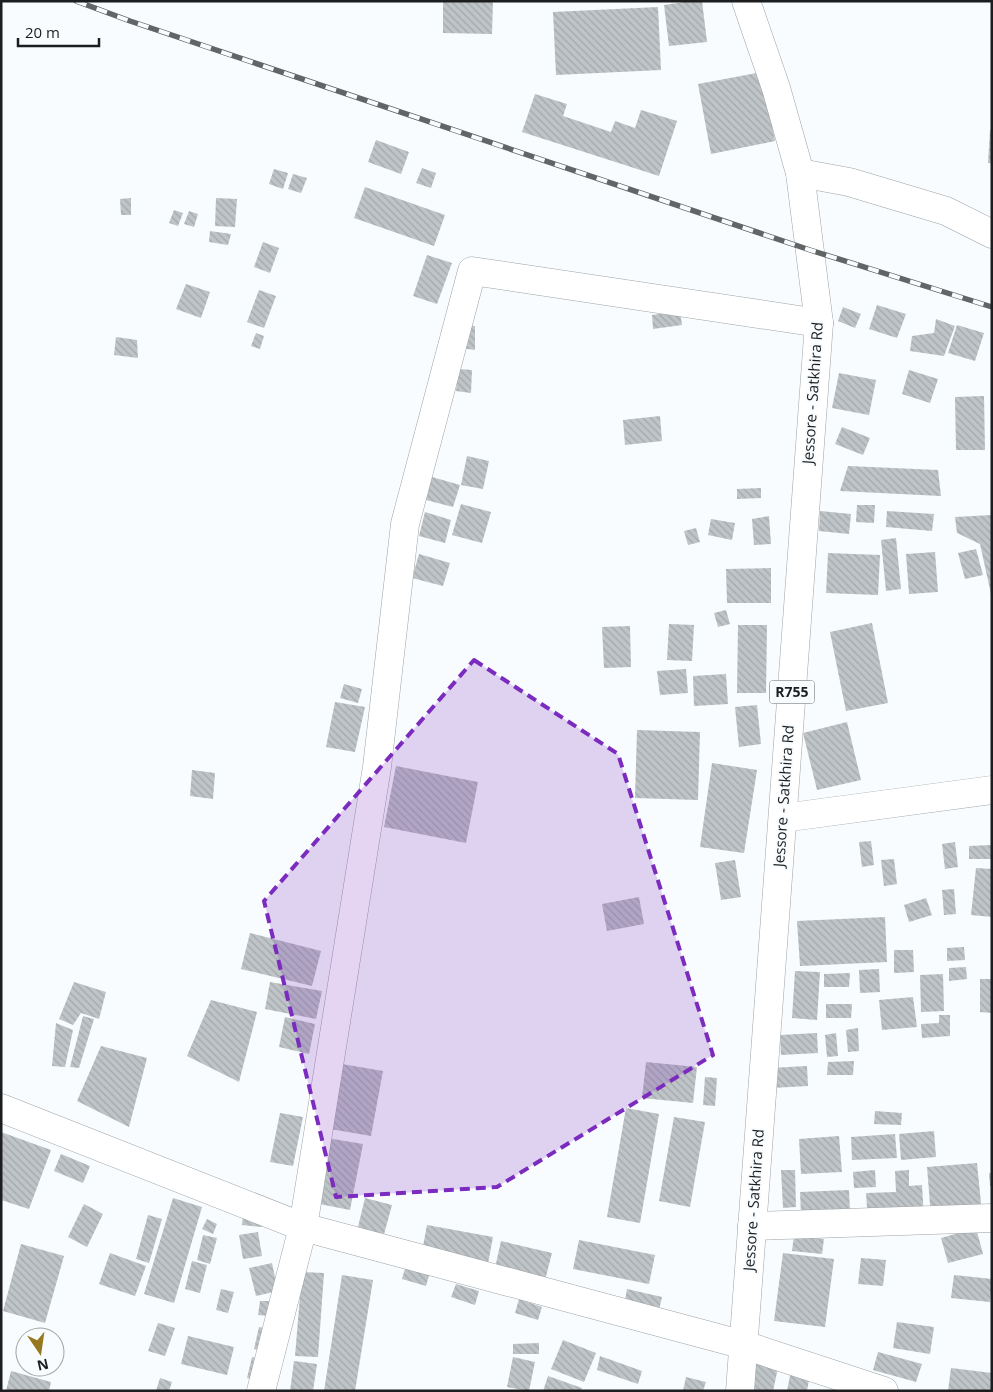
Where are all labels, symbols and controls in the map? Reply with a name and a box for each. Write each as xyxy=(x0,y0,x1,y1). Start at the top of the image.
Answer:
scale bar xyxy=(18,15,99,47)
text: 20 m xyxy=(25,22,60,42)
street label: Jessore - Satkhira Rd xyxy=(797,321,827,467)
road number: R755 xyxy=(770,680,814,704)
street label: Jessore - Satkhira Rd xyxy=(768,724,798,870)
street label: Jessore - Satkhira Rd xyxy=(738,1128,768,1274)
north arrow xyxy=(15,1327,65,1377)
text: N xyxy=(35,1355,51,1376)

